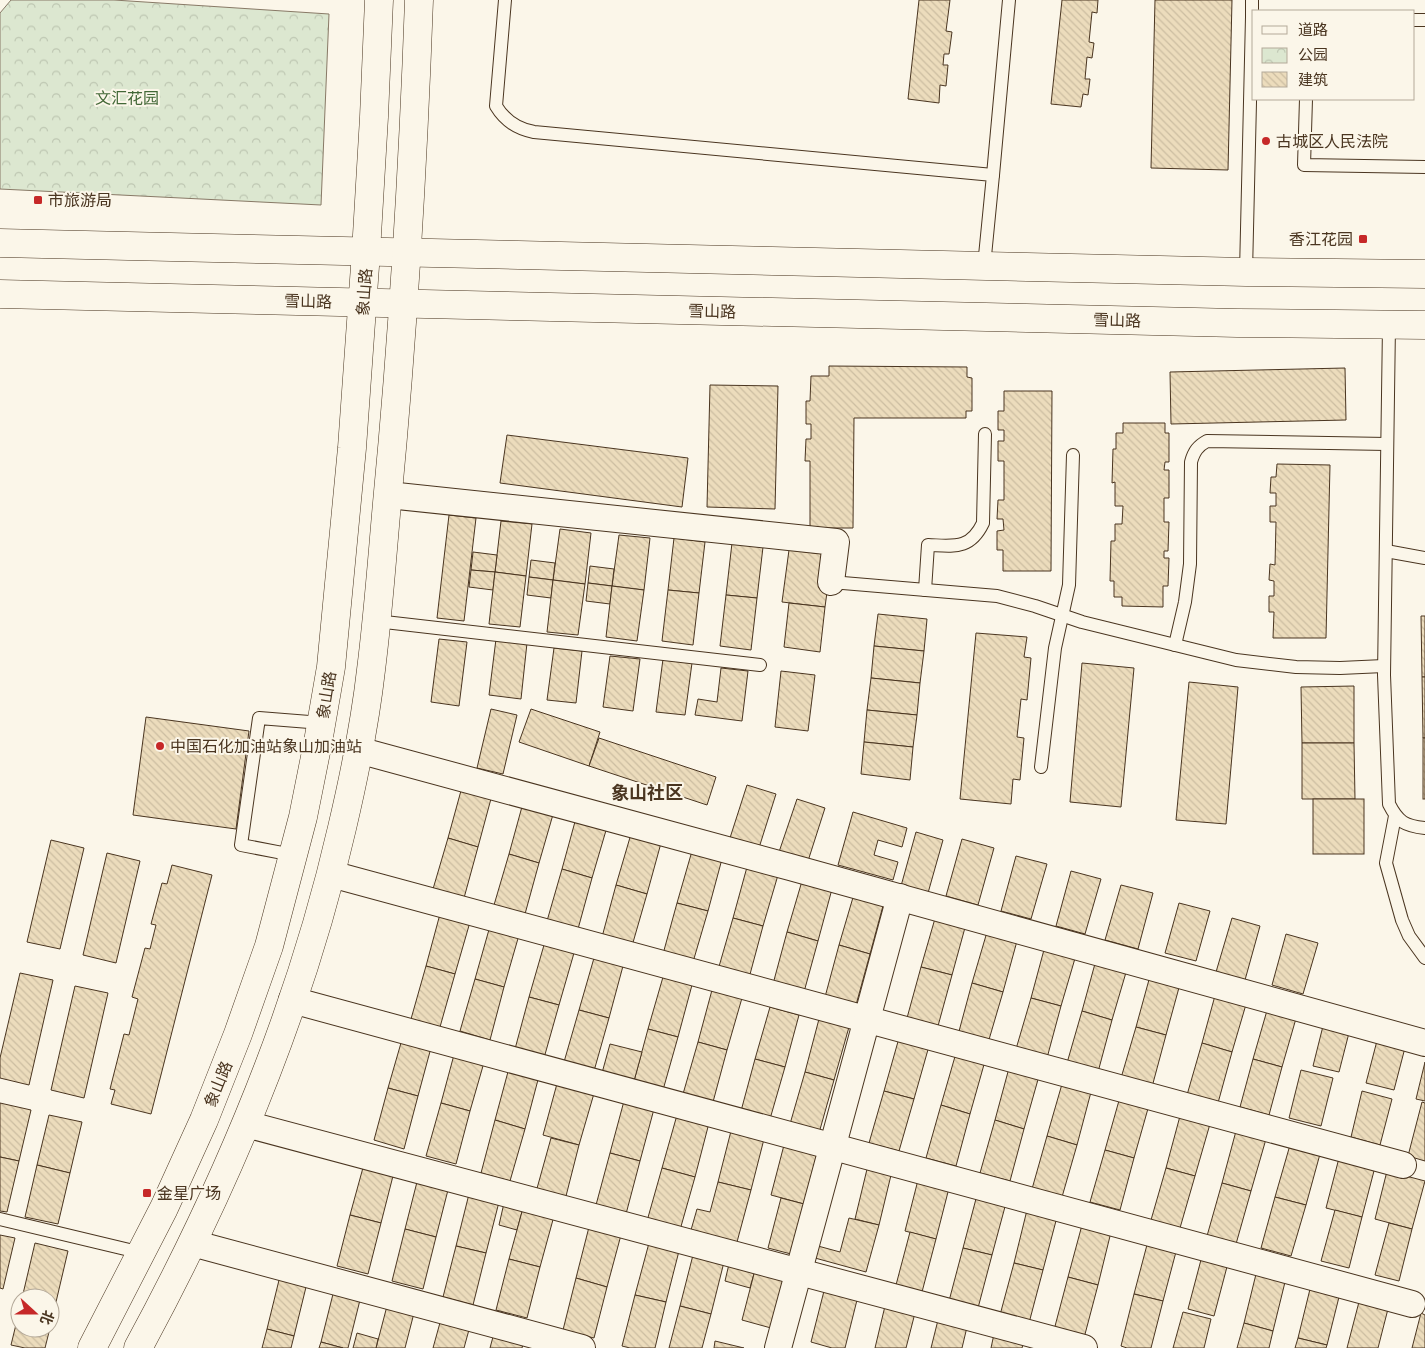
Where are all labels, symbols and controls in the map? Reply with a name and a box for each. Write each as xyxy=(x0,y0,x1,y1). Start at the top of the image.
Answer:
legend xyxy=(1252,10,1415,100)
text: 道路 xyxy=(1298,21,1328,39)
text: 公园 xyxy=(1298,46,1328,64)
text: 建筑 xyxy=(1298,71,1328,89)
park label: 文汇花园 xyxy=(95,89,159,108)
place label: 古城区人民法院 xyxy=(1276,132,1388,151)
marker: 古城区人民法院 xyxy=(1260,135,1272,147)
place label: 市旅游局 xyxy=(48,191,112,210)
marker: 市旅游局 xyxy=(32,194,44,206)
place label: 香江花园 xyxy=(1289,230,1353,249)
marker: 香江花园 xyxy=(1357,233,1369,245)
street label: 象山路 xyxy=(353,267,376,317)
street label: 雪山路 xyxy=(284,292,332,311)
street label: 雪山路 xyxy=(688,302,736,321)
street label: 雪山路 xyxy=(1093,311,1141,330)
street label: 象山路 xyxy=(313,670,340,720)
place label: 中国石化加油站象山加油站 xyxy=(170,737,362,756)
marker: 中国石化加油站象山加油站 xyxy=(154,740,166,752)
district label: 象山社区 xyxy=(611,782,683,803)
street label: 象山路 xyxy=(201,1058,236,1110)
place label: 金星广场 xyxy=(157,1184,221,1203)
marker: 金星广场 xyxy=(141,1187,153,1199)
north arrow xyxy=(10,1288,60,1338)
text: 北 xyxy=(37,1308,57,1327)

